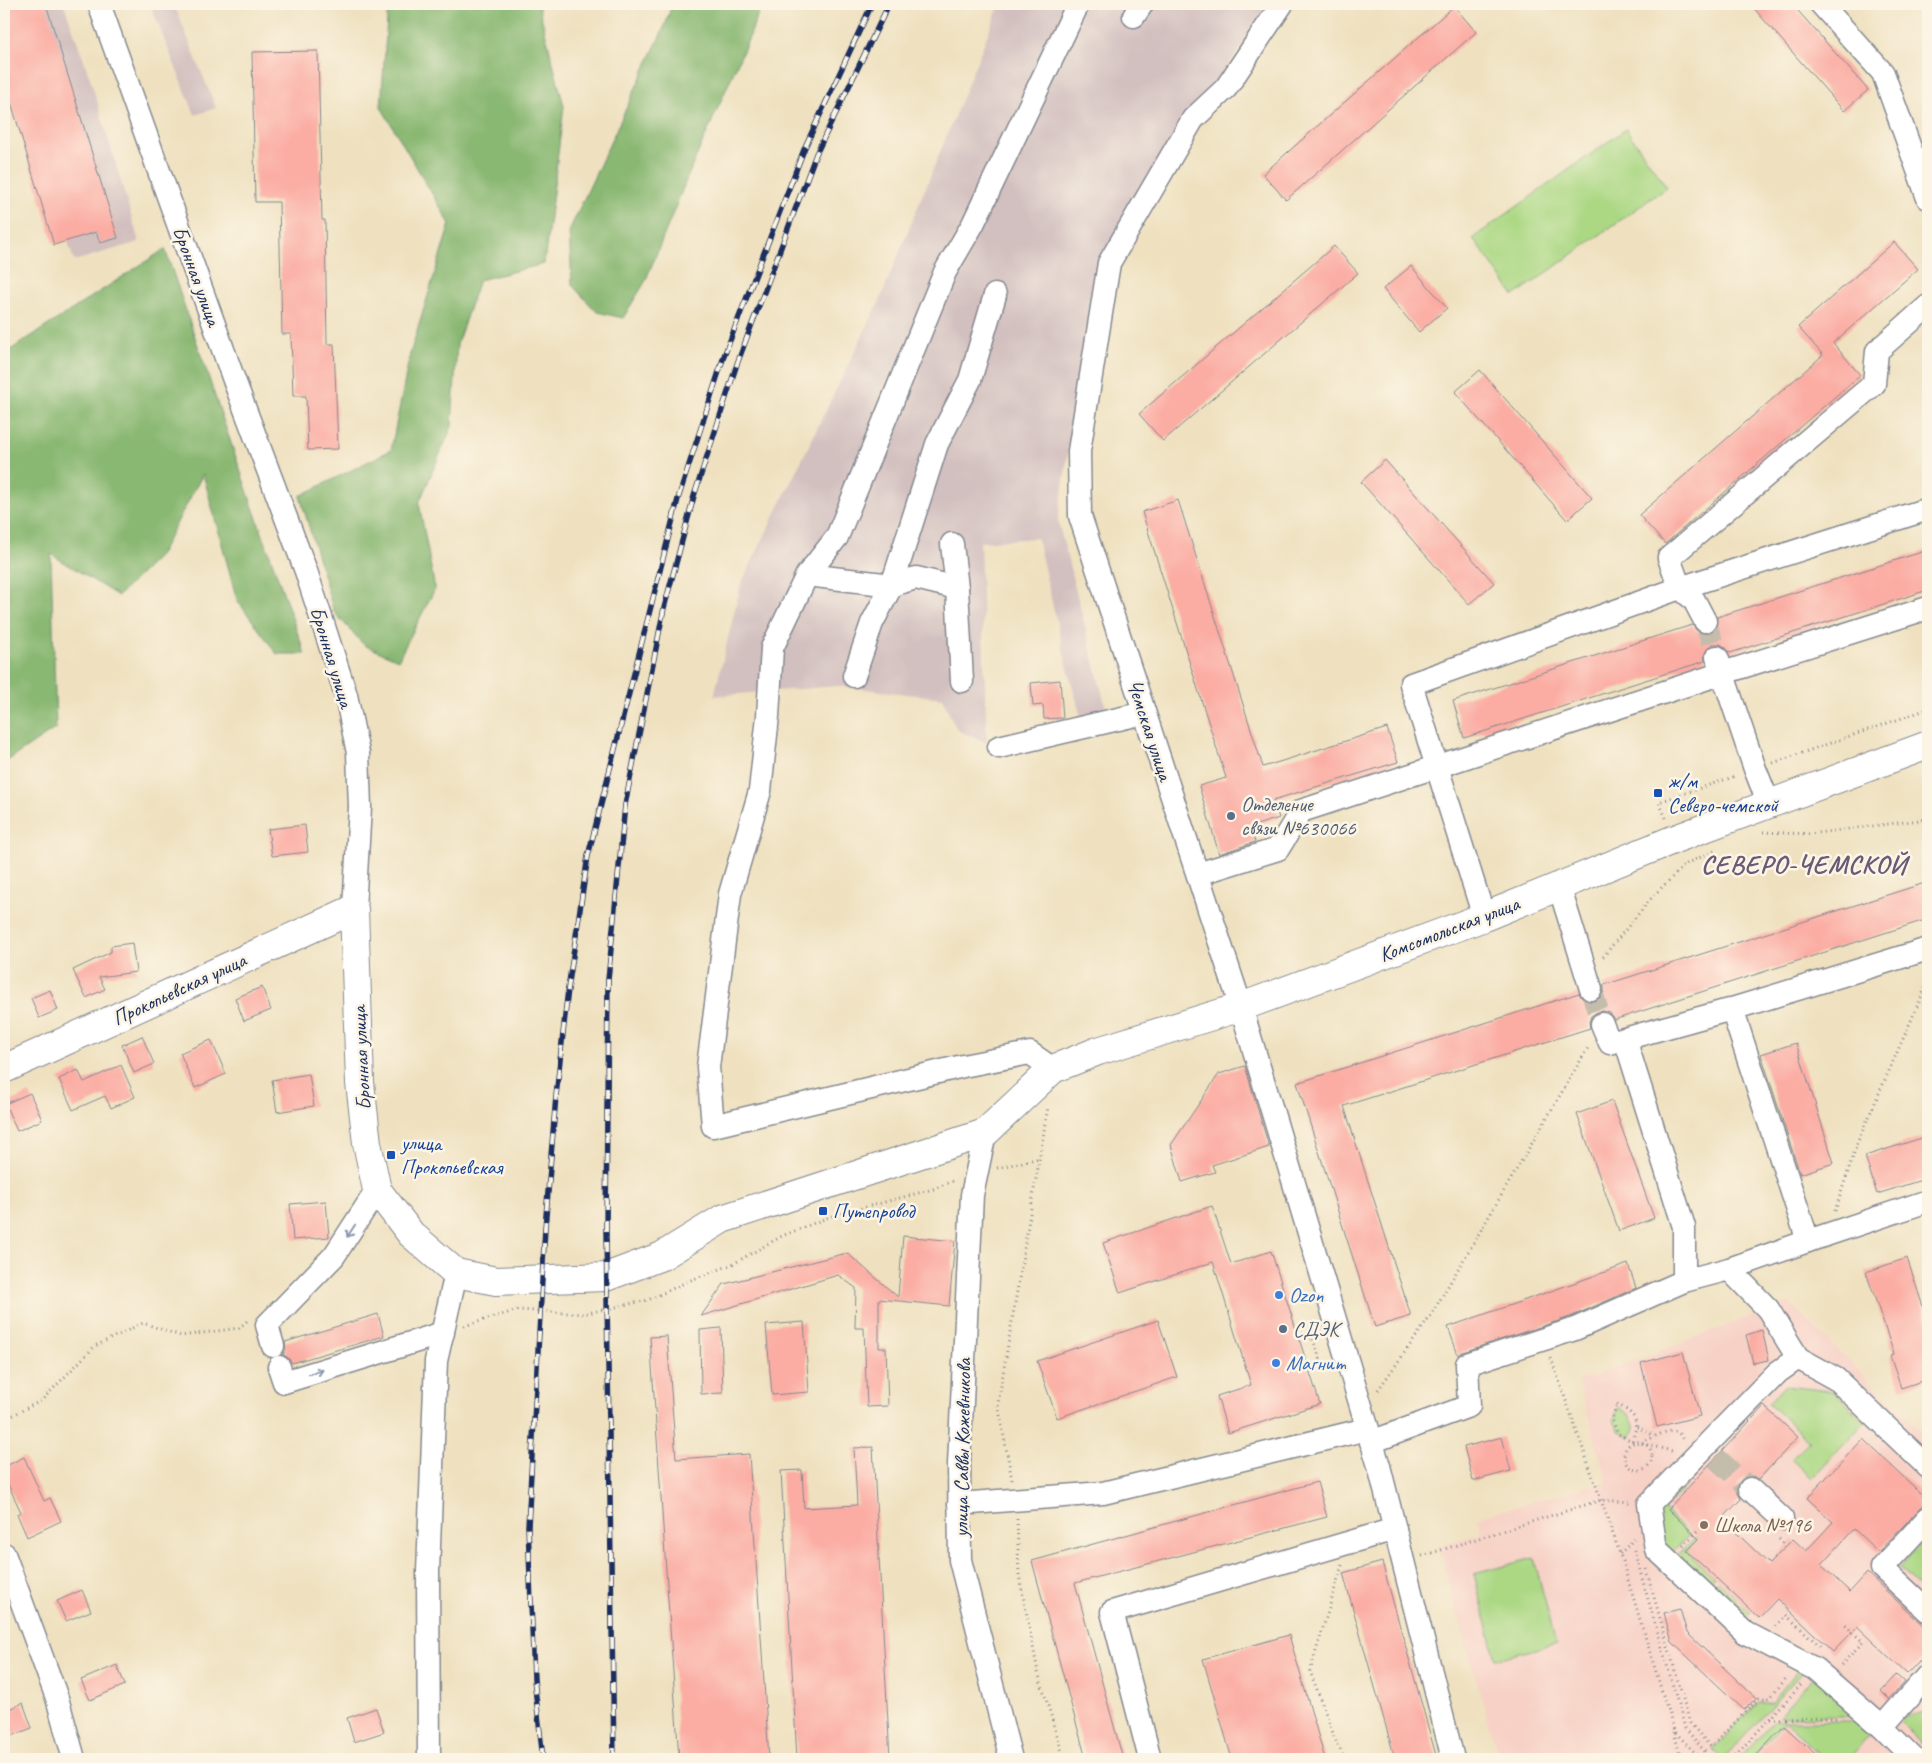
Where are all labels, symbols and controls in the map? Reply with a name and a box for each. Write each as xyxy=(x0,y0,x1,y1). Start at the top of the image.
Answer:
street label: Бронная улица xyxy=(167,223,228,332)
street label: Бронная улица xyxy=(304,603,360,713)
street label: Чемская улица xyxy=(1121,676,1179,786)
place label: ж/м Северо-чемской xyxy=(1668,768,1779,818)
marker: ж/м Северо-чемской xyxy=(1652,787,1664,799)
place label: Отделение связи №630066 xyxy=(1241,791,1356,841)
marker: Отделение связи №630066 xyxy=(1225,810,1237,822)
district label: СЕВЕРО-ЧЕМСКОЙ xyxy=(1701,848,1911,881)
street label: Комсомольская улица xyxy=(1375,890,1524,968)
street label: Прокопьевская улица xyxy=(108,946,251,1031)
street label: Бронная улица xyxy=(345,1003,377,1111)
place label: улица Прокопьевская xyxy=(399,1130,504,1180)
marker: улица Прокопьевская xyxy=(385,1149,397,1161)
place label: Путепровод xyxy=(833,1198,917,1224)
marker: Путепровод xyxy=(817,1205,829,1217)
one-way arrow xyxy=(345,1223,355,1237)
place label: Ozon xyxy=(1289,1282,1324,1308)
marker: Ozon xyxy=(1273,1289,1285,1301)
place label: СДЭК xyxy=(1293,1316,1343,1342)
marker: СДЭК xyxy=(1277,1323,1289,1335)
place label: Магнит xyxy=(1286,1350,1347,1376)
street label: улица Саввы Кожевникова xyxy=(947,1357,977,1540)
marker: Магнит xyxy=(1270,1357,1282,1369)
one-way arrow xyxy=(307,1367,323,1376)
place label: Школа №196 xyxy=(1714,1512,1812,1538)
marker: Школа №196 xyxy=(1698,1519,1710,1531)

